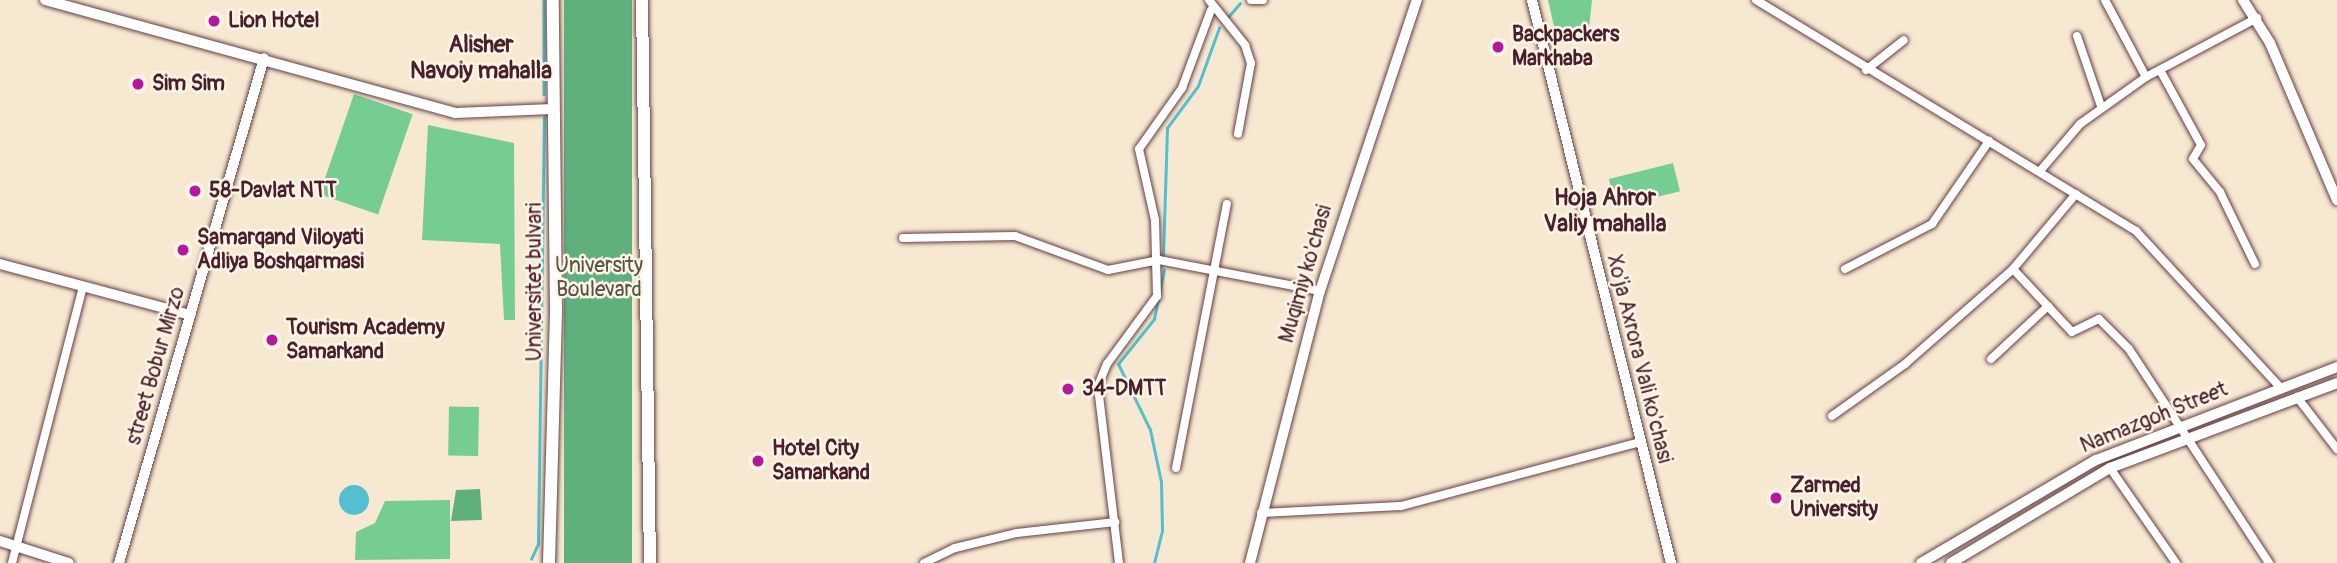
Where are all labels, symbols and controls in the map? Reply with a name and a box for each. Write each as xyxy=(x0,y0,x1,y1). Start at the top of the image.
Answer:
place label: Lion Hotel xyxy=(228,8,319,34)
marker: Lion Hotel xyxy=(206,13,222,29)
place label: Backpackers Markhaba xyxy=(1512,22,1619,72)
district label: Alisher Navoiy mahalla xyxy=(410,31,552,85)
marker: Backpackers Markhaba xyxy=(1490,39,1506,55)
place label: Sim Sim xyxy=(152,71,225,97)
marker: Sim Sim xyxy=(130,76,146,92)
place label: 58-Davlat NTT xyxy=(209,178,337,204)
marker: 58-Davlat NTT xyxy=(187,183,203,199)
district label: Hoja Ahror Valiy mahalla xyxy=(1543,184,1667,238)
street label: Muqimiy ko'chasi xyxy=(1274,202,1338,346)
street label: Universitet bulvari xyxy=(522,203,548,361)
place label: Samarqand Viloyati Adliya Boshqarmasi xyxy=(197,225,364,275)
marker: Samarqand Viloyati Adliya Boshqarmasi xyxy=(175,242,191,258)
street label: Xo'ja Axrora Vali ko'chasi xyxy=(1601,252,1677,466)
park label: University Boulevard xyxy=(555,253,643,303)
street label: street Bobur Mirzo xyxy=(121,284,191,448)
place label: Tourism Academy Samarkand xyxy=(286,315,445,365)
marker: Tourism Academy Samarkand xyxy=(264,332,280,348)
place label: 34-DMTT xyxy=(1082,376,1166,402)
street label: Namazgoh Street xyxy=(2077,377,2231,459)
marker: 34-DMTT xyxy=(1060,381,1076,397)
place label: Hotel City Samarkand xyxy=(772,436,870,486)
marker: Hotel City Samarkand xyxy=(750,453,766,469)
place label: Zarmed University xyxy=(1790,473,1878,523)
marker: Zarmed University xyxy=(1768,490,1784,506)

